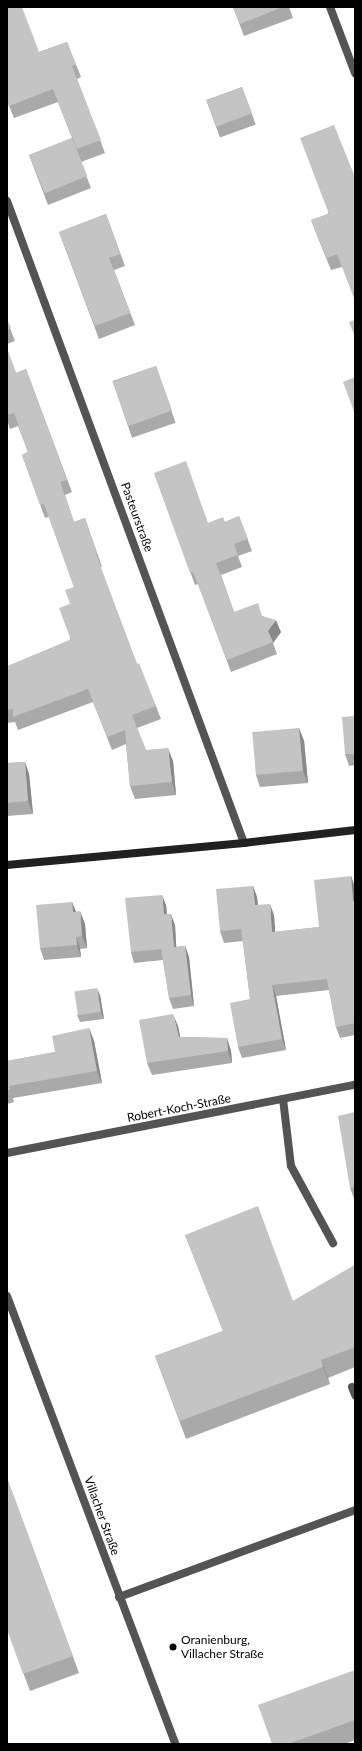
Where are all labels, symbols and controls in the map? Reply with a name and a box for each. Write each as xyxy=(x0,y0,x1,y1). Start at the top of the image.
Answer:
street label: Pasteurstraße xyxy=(118,480,156,554)
street label: Robert-Koch-Straße xyxy=(126,1091,232,1125)
street label: Villacher Straße xyxy=(81,1475,123,1557)
place label: Oranienburg, Villacher Straße xyxy=(181,1633,264,1661)
marker: Oranienburg, Villacher Straße xyxy=(168,1642,178,1652)

